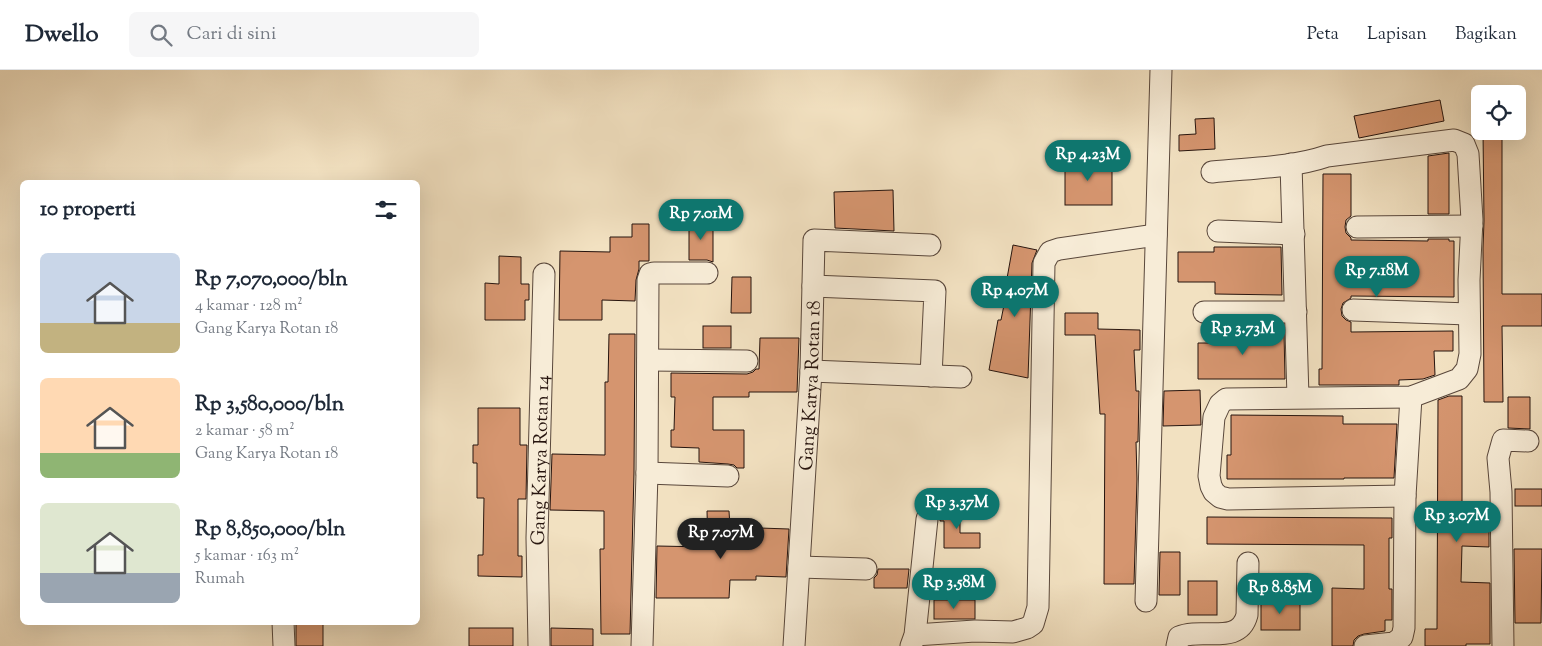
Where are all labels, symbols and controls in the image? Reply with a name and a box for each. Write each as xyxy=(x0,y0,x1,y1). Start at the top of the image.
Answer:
search box xyxy=(129,12,479,57)
text: Dwello xyxy=(25,18,99,52)
icon: search xyxy=(147,21,175,49)
text: Cari di sini xyxy=(187,21,276,48)
text: Peta xyxy=(1307,22,1339,48)
text: Lapisan xyxy=(1367,22,1427,48)
text: Bagikan xyxy=(1455,22,1517,48)
map controls xyxy=(1471,85,1526,140)
button: locate xyxy=(1471,85,1526,140)
pin: Rp 4.23M xyxy=(1036,140,1140,182)
text: Rp 4.23M xyxy=(1056,144,1120,167)
text: 10 properti xyxy=(40,195,136,225)
icon: filters xyxy=(372,196,400,224)
pin: Rp 7.01M xyxy=(649,198,753,241)
text: Rp 7.01M xyxy=(670,203,732,226)
pin: Rp 7.18M xyxy=(1325,256,1429,298)
text: Rp 7.18M xyxy=(1346,260,1408,283)
text: Rp 7,070,000/bln xyxy=(195,265,348,295)
icon: home xyxy=(80,273,140,333)
pin: Rp 4.07M xyxy=(963,276,1067,318)
text: Rp 4.07M xyxy=(982,280,1048,303)
text: 4 kamar · 128 m² xyxy=(195,295,303,318)
street label: Gang Karya Rotan 18 xyxy=(794,300,829,472)
pin: Rp 3.73M xyxy=(1191,314,1295,356)
text: Gang Karya Rotan 18 xyxy=(195,318,338,341)
text: Rp 3.73M xyxy=(1211,318,1275,341)
street label: Gang Karya Rotan 14 xyxy=(526,374,557,546)
text: Rp 3,580,000/bln xyxy=(195,390,344,420)
icon: home xyxy=(80,398,140,458)
text: 2 kamar · 58 m² xyxy=(195,420,295,443)
text: Gang Karya Rotan 18 xyxy=(195,443,338,466)
pin: Rp 3.37M xyxy=(905,488,1009,530)
text: Rp 3.37M xyxy=(925,492,989,515)
pin: Rp 3.07M xyxy=(1405,500,1509,543)
text: Rp 3.07M xyxy=(1425,505,1489,528)
text: Rp 8,850,000/bln xyxy=(195,515,345,545)
pin: Rp 7.07M xyxy=(669,518,773,560)
text: Rp 7.07M xyxy=(688,522,754,545)
icon: home xyxy=(80,523,140,583)
text: 5 kamar · 163 m² xyxy=(195,545,299,568)
text: Rumah xyxy=(195,568,245,591)
pin: Rp 3.58M xyxy=(902,568,1006,610)
text: Rp 3.58M xyxy=(923,572,985,595)
pin: Rp 8.85M xyxy=(1228,572,1332,615)
text: Rp 8.85M xyxy=(1248,577,1312,600)

